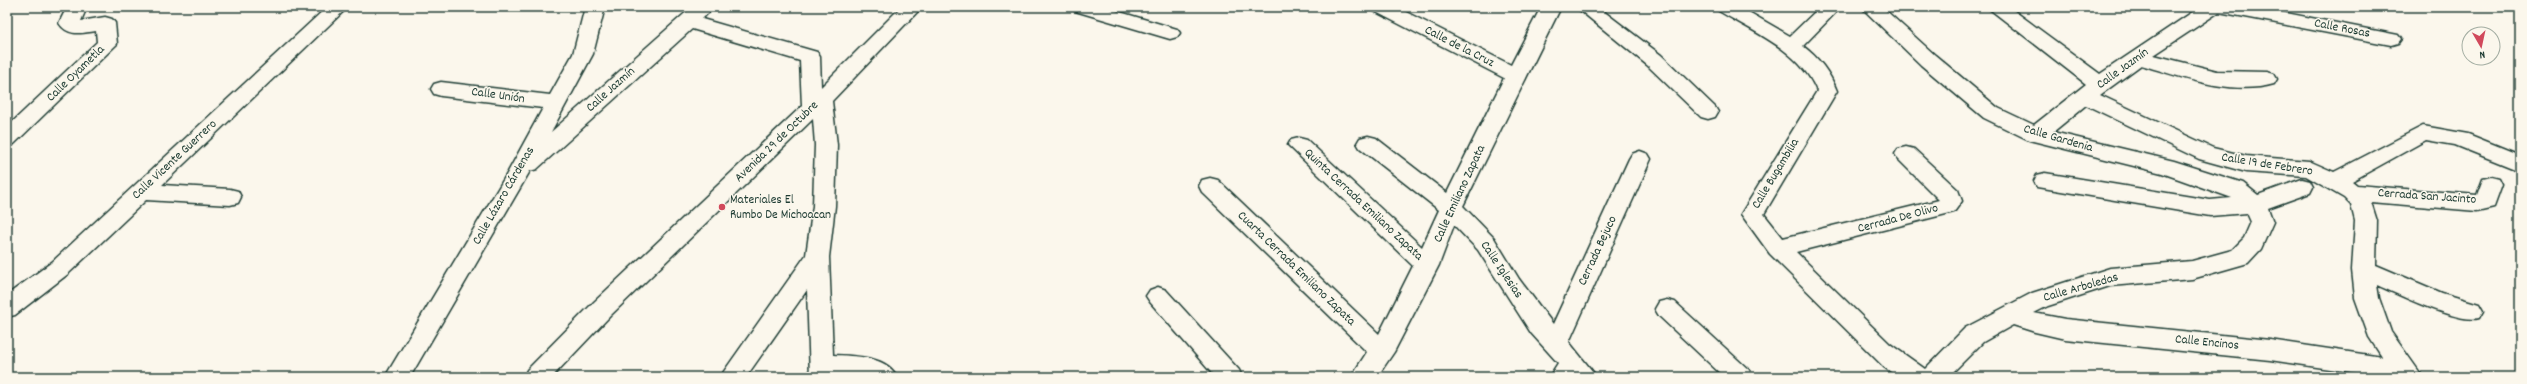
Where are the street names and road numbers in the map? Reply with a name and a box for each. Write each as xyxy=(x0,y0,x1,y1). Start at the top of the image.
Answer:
street label: Calle Rosas xyxy=(2312,14,2372,44)
street label: Calle de la Cruz xyxy=(1421,21,1497,73)
street label: Calle Oyametla xyxy=(42,41,110,107)
street label: Calle Jazmín xyxy=(2093,44,2153,94)
street label: Calle Jazmín xyxy=(582,63,640,117)
street label: Calle Unión xyxy=(470,83,526,109)
street label: Avenida 29 de Octubre xyxy=(731,97,824,187)
street label: Calle Vicente Guerrero xyxy=(128,115,222,205)
street label: Calle Gardenia xyxy=(2021,120,2096,158)
street label: Calle Bugambilia xyxy=(1747,134,1805,213)
street label: Calle Emiliano Zapata xyxy=(1429,141,1491,246)
street label: Calle Lázaro Cárdenas xyxy=(468,143,540,249)
street label: Quinta Cerrada Emiliano Zapata xyxy=(1299,145,1427,266)
street label: Calle 19 de Febrero xyxy=(2220,148,2314,182)
street label: Cerrada San Jacinto xyxy=(2377,184,2477,210)
street label: Cerrada De Olivo xyxy=(1856,199,1941,239)
street label: Cuarta Cerrada Emiliano Zapata xyxy=(1232,207,1360,331)
street label: Cerrada Bejuco xyxy=(1574,213,1623,289)
street label: Calle Iglesias xyxy=(1475,238,1527,302)
street label: Calle Arboledas xyxy=(2041,268,2121,308)
street label: Calle Encinos xyxy=(2174,330,2240,356)

